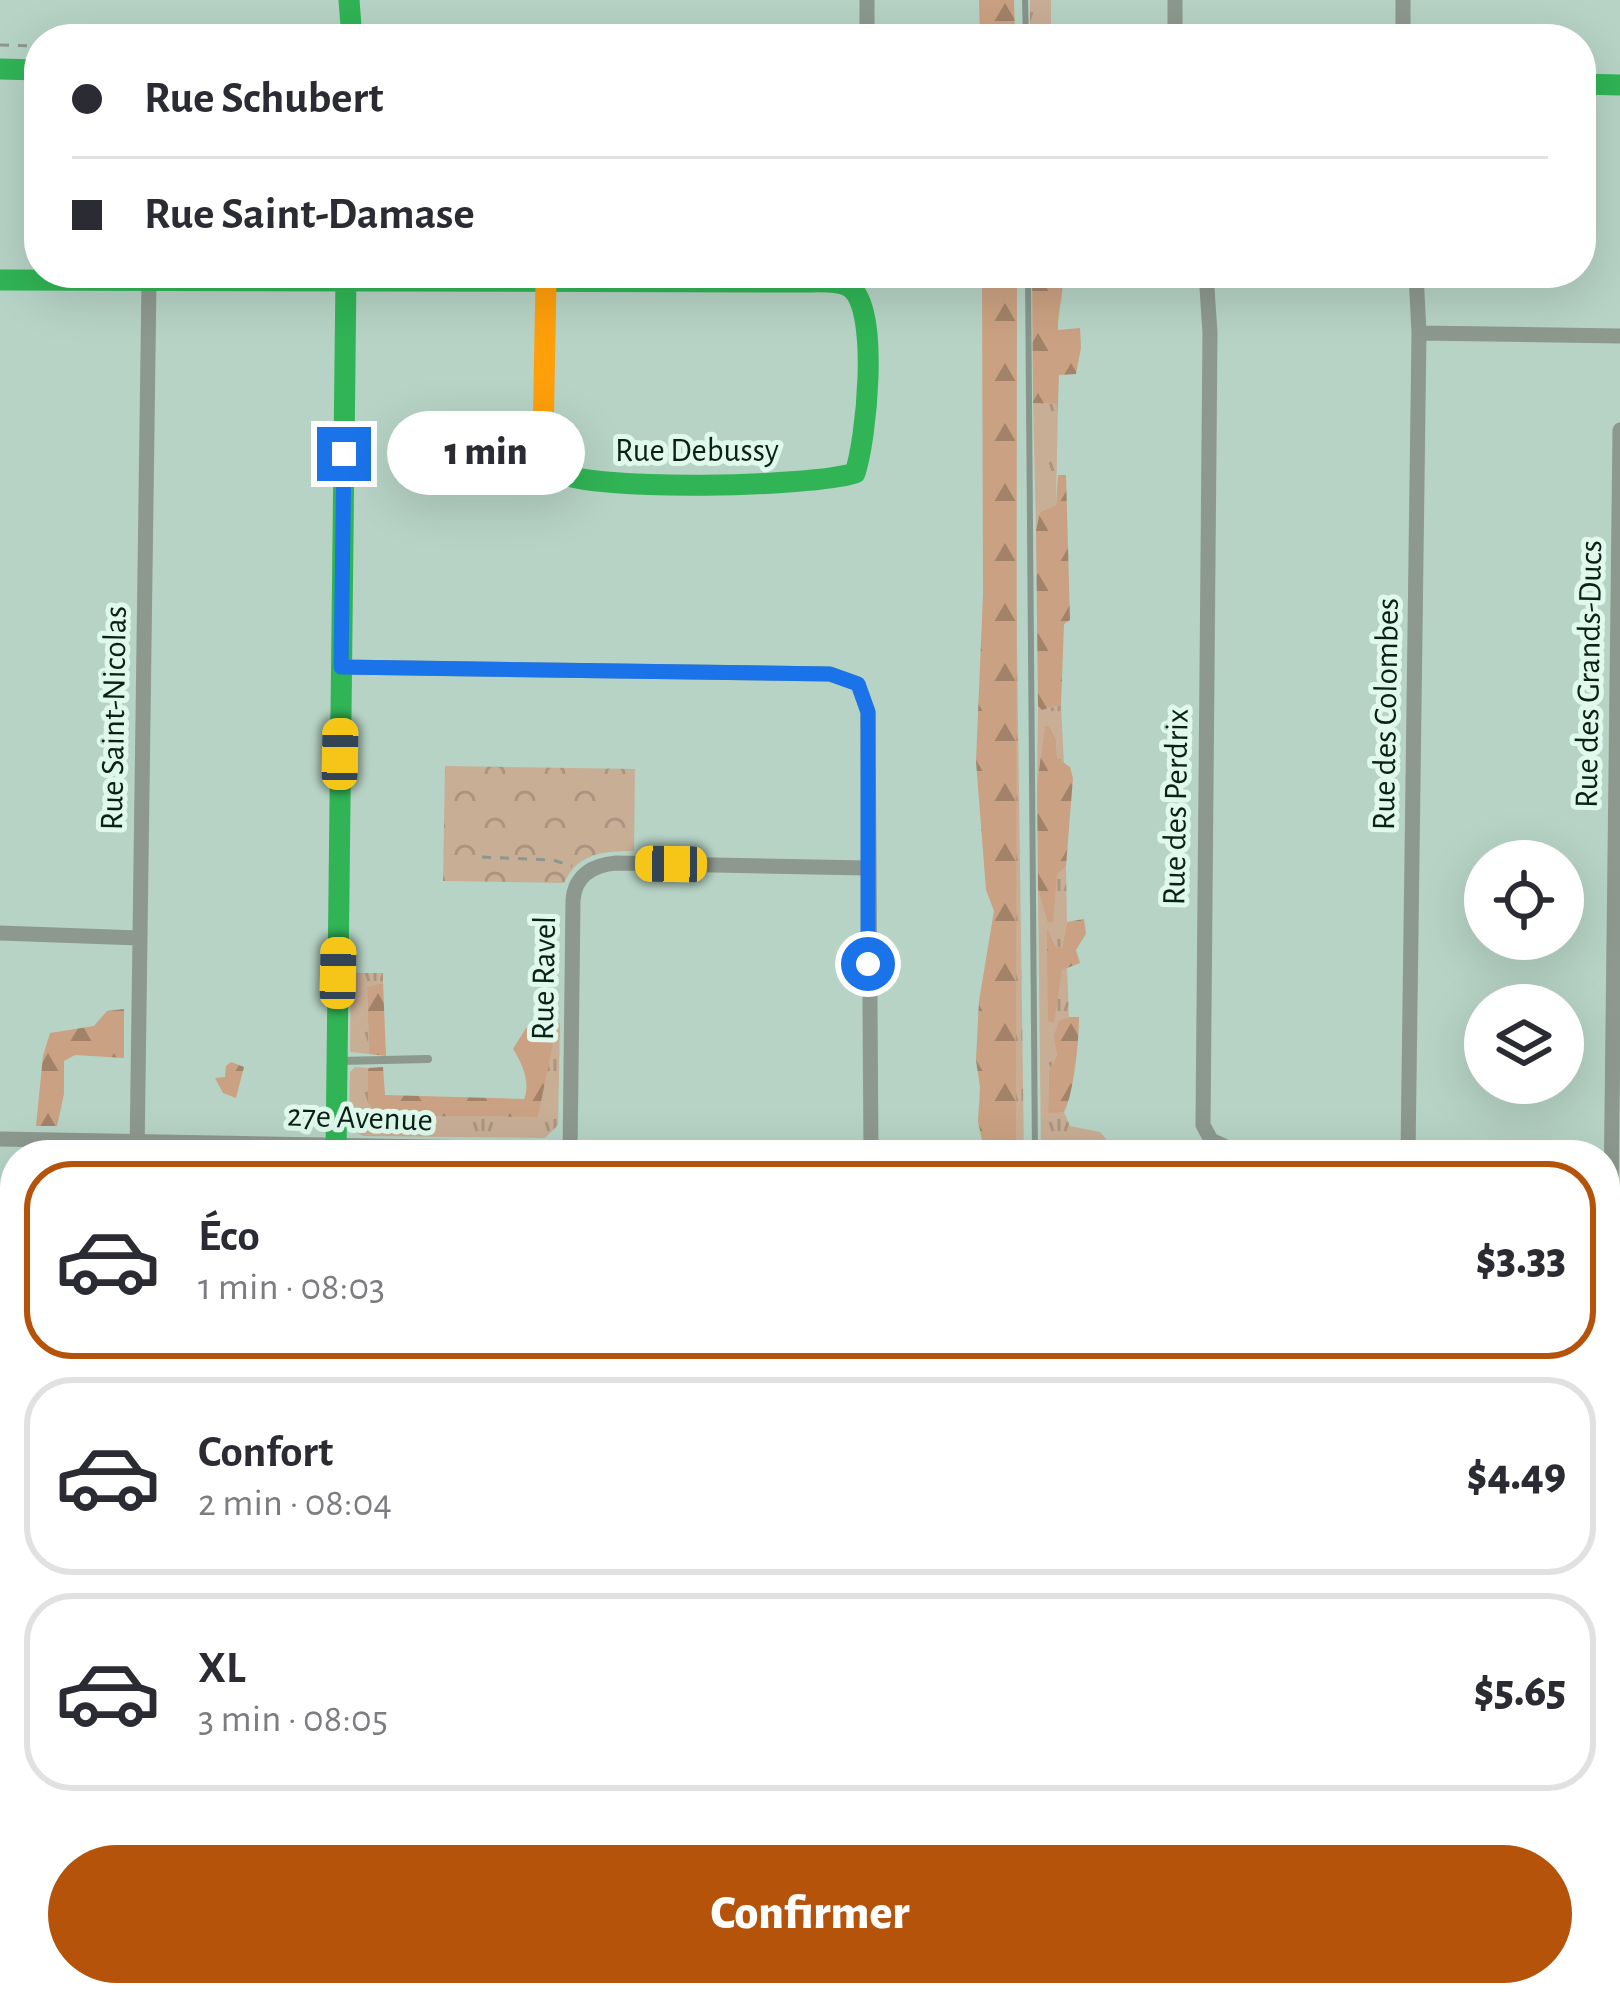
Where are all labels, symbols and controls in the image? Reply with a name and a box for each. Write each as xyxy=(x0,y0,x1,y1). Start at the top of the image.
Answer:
text: Rue Schubert xyxy=(144,76,384,121)
text: Rue Saint-Damase xyxy=(144,192,475,237)
callout: 1 min xyxy=(386,412,584,496)
route end xyxy=(317,427,371,481)
text: 1 min xyxy=(444,433,528,472)
street label: Rue Debussy xyxy=(615,435,779,468)
street label: Rue des Grands-Ducs xyxy=(1571,540,1608,808)
street label: Rue des Colombes xyxy=(1368,597,1405,831)
street label: Rue Saint-Nicolas xyxy=(96,605,133,831)
street label: Rue des Perdrix xyxy=(1158,708,1195,906)
car xyxy=(321,718,359,790)
map controls xyxy=(1464,840,1584,1104)
button: locate xyxy=(1464,840,1584,960)
car xyxy=(635,845,707,883)
street label: Rue Ravel xyxy=(527,916,562,1041)
car xyxy=(319,937,357,1009)
route start xyxy=(841,937,895,991)
button: layers xyxy=(1464,984,1584,1104)
street label: 27e Avenue xyxy=(287,1099,433,1138)
icon: car xyxy=(54,1206,162,1314)
text: Éco xyxy=(198,1214,260,1259)
text: $3.33 xyxy=(1476,1237,1566,1282)
text: 1 min · 08:03 xyxy=(198,1268,385,1307)
icon: car xyxy=(54,1422,162,1530)
text: Confort xyxy=(198,1430,333,1475)
text: $4.49 xyxy=(1467,1453,1566,1498)
text: 2 min · 08:04 xyxy=(198,1484,392,1523)
icon: car xyxy=(54,1638,162,1746)
text: XL xyxy=(198,1646,246,1691)
text: $5.65 xyxy=(1474,1669,1566,1714)
text: 3 min · 08:05 xyxy=(198,1700,388,1739)
button: Confirmer xyxy=(48,1845,1572,1983)

